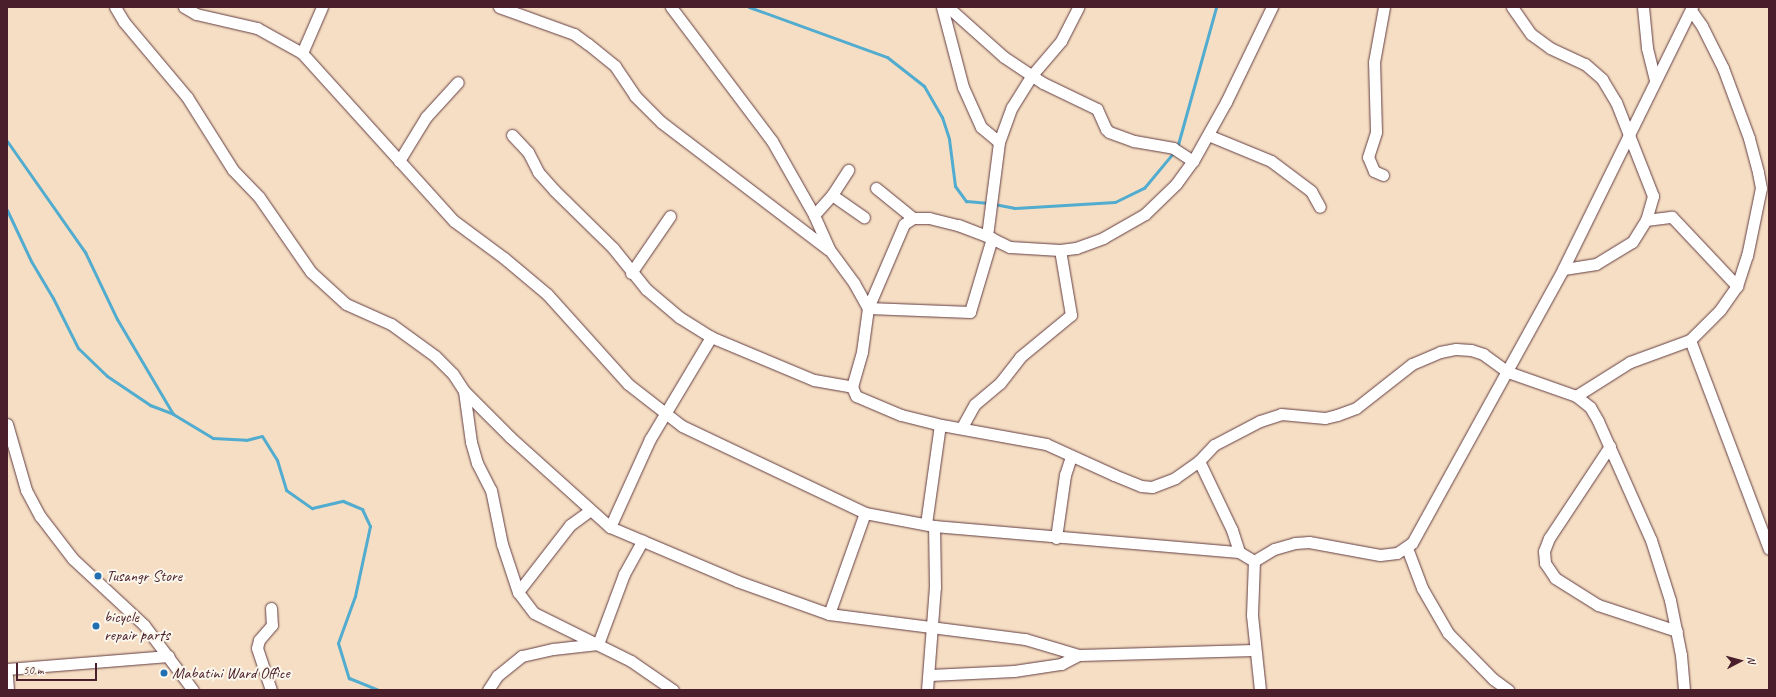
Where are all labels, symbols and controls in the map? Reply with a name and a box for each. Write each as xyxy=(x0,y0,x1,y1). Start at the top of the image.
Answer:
place label: Tusangr Store xyxy=(106,566,182,586)
marker: Tusangr Store xyxy=(93,571,103,581)
place label: bicycle repair parts xyxy=(104,607,170,645)
marker: bicycle repair parts xyxy=(91,621,101,631)
north arrow xyxy=(1720,641,1760,681)
scale bar xyxy=(18,655,99,681)
text: N xyxy=(1745,656,1759,664)
text: 50 m xyxy=(23,662,43,678)
place label: Mabatini Ward Office xyxy=(172,663,290,683)
marker: Mabatini Ward Office xyxy=(159,668,169,678)

